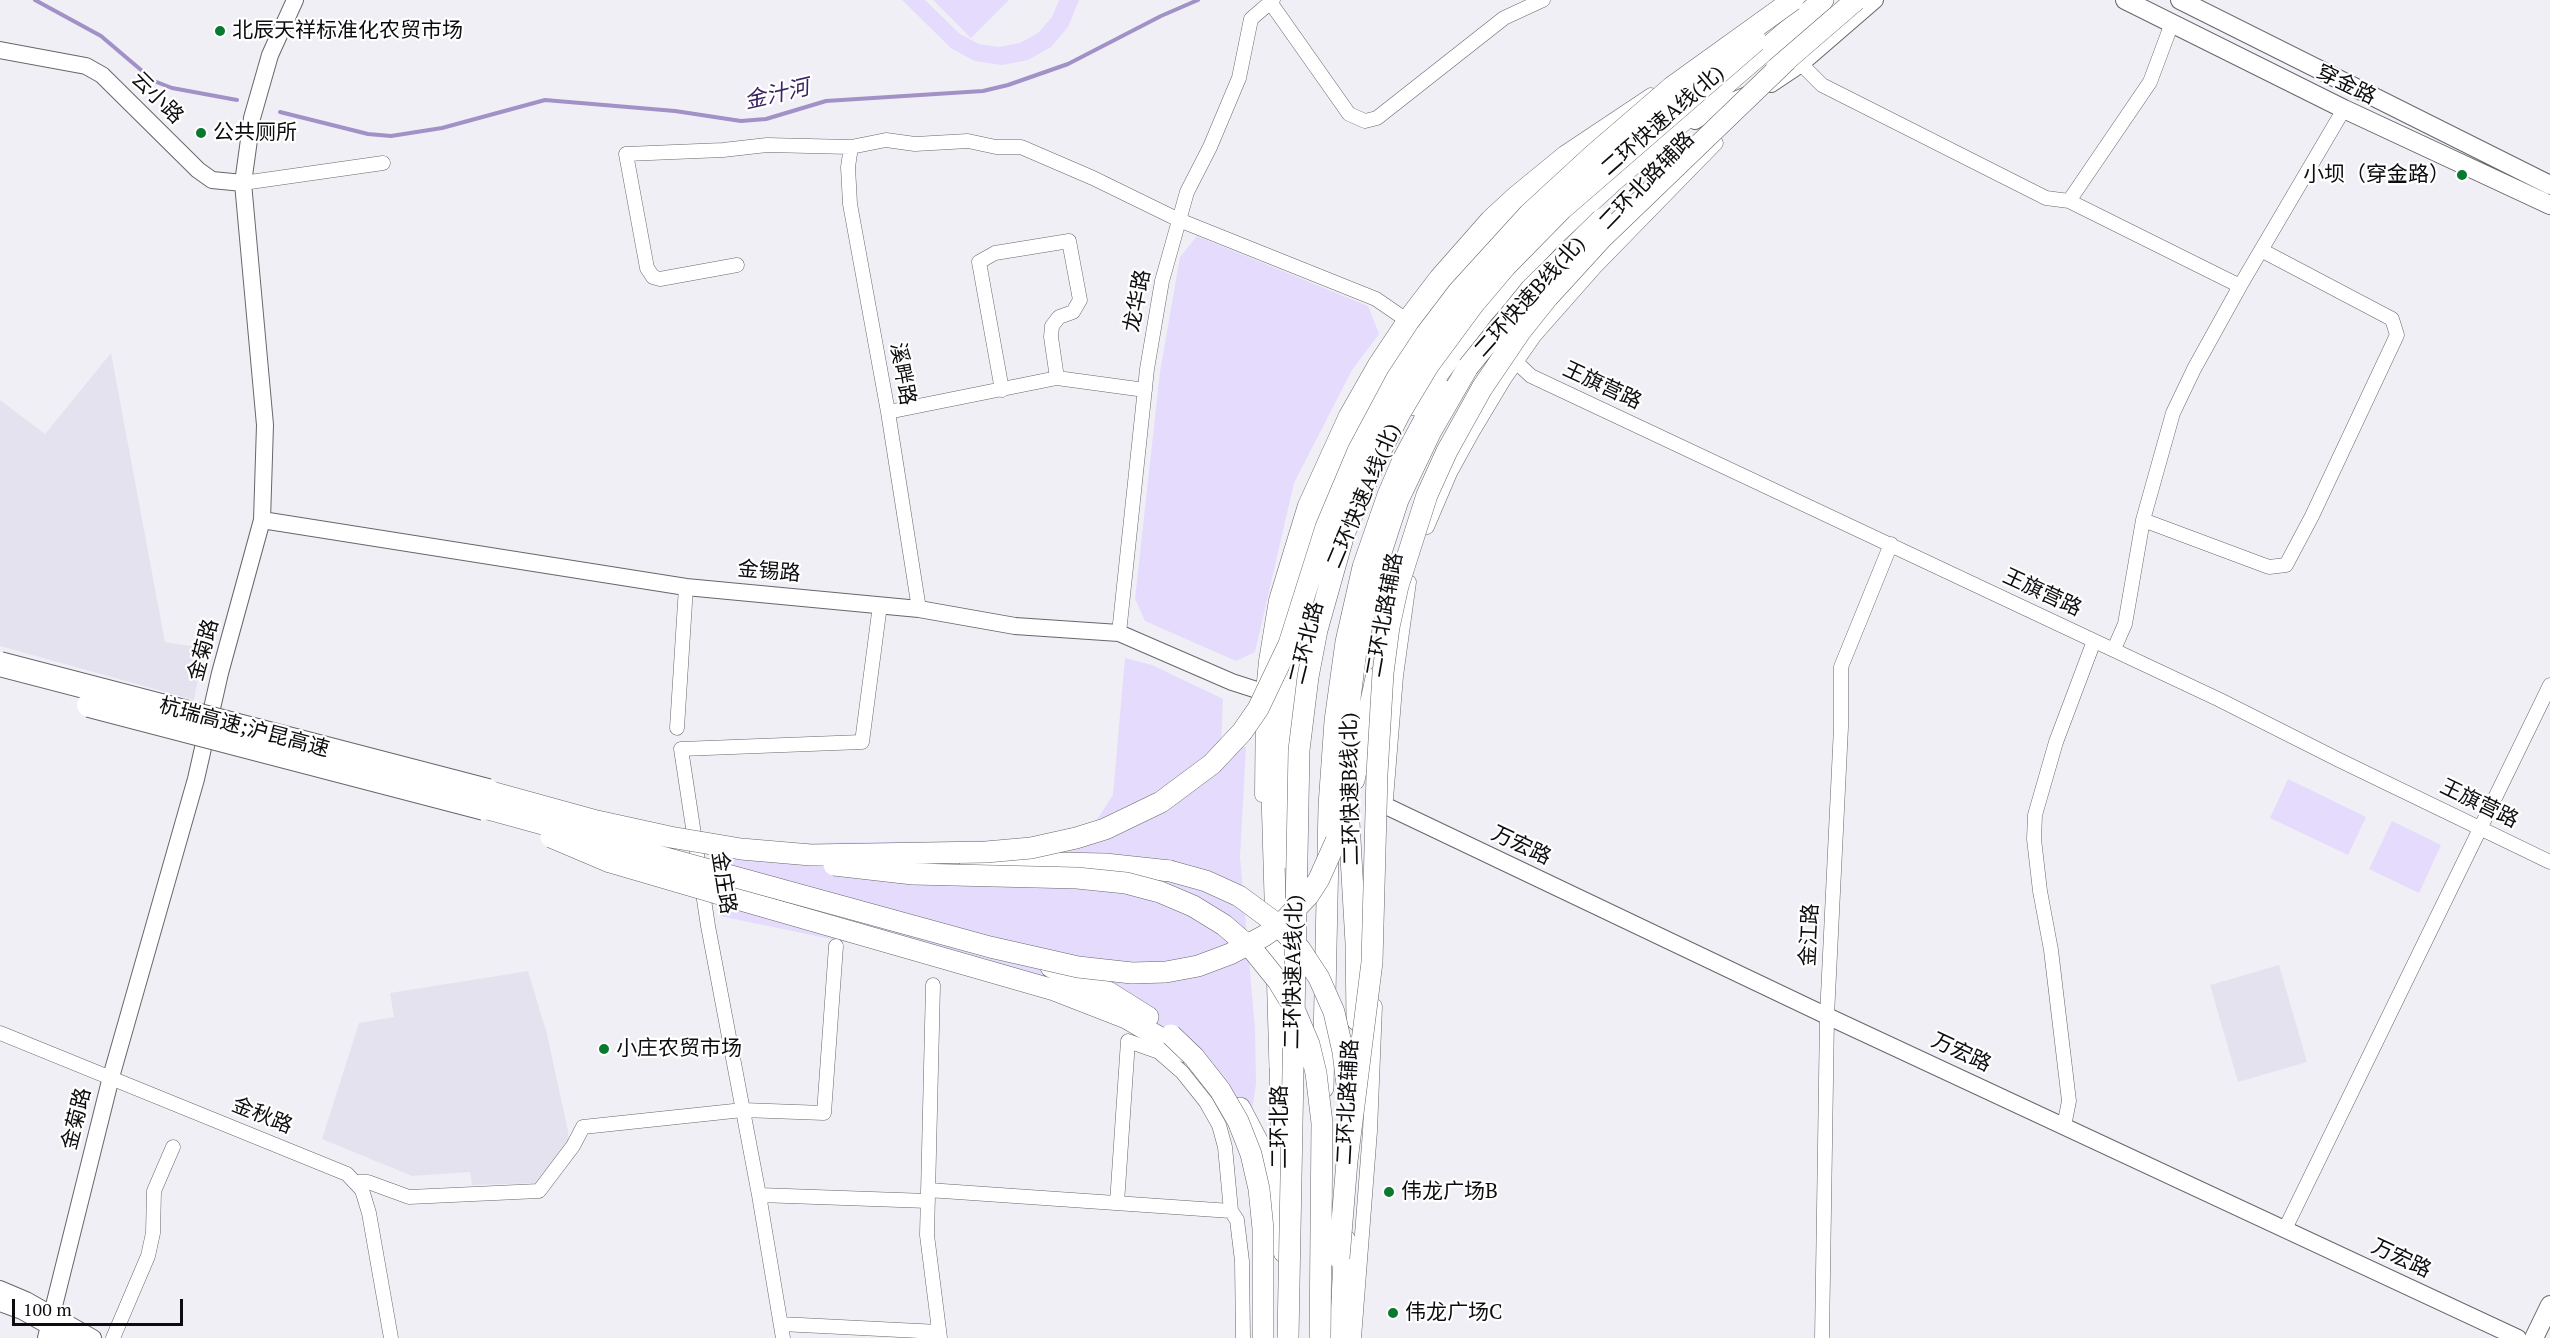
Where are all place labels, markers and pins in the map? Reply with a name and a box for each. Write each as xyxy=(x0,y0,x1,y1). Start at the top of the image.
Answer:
place label: 北辰天祥标准化农贸市场 xyxy=(232,18,463,44)
marker: 北辰天祥标准化农贸市场 xyxy=(213,24,227,38)
place label: 公共厕所 xyxy=(213,120,297,146)
marker: 公共厕所 xyxy=(194,126,208,140)
place label: 小坝（穿金路） xyxy=(2303,162,2450,188)
marker: 小坝（穿金路） xyxy=(2455,168,2469,182)
place label: 小庄农贸市场 xyxy=(616,1036,742,1062)
marker: 小庄农贸市场 xyxy=(597,1042,611,1056)
place label: 伟龙广场B xyxy=(1401,1179,1498,1205)
marker: 伟龙广场B xyxy=(1382,1185,1396,1199)
place label: 伟龙广场C xyxy=(1405,1300,1503,1326)
marker: 伟龙广场C xyxy=(1386,1306,1400,1320)

